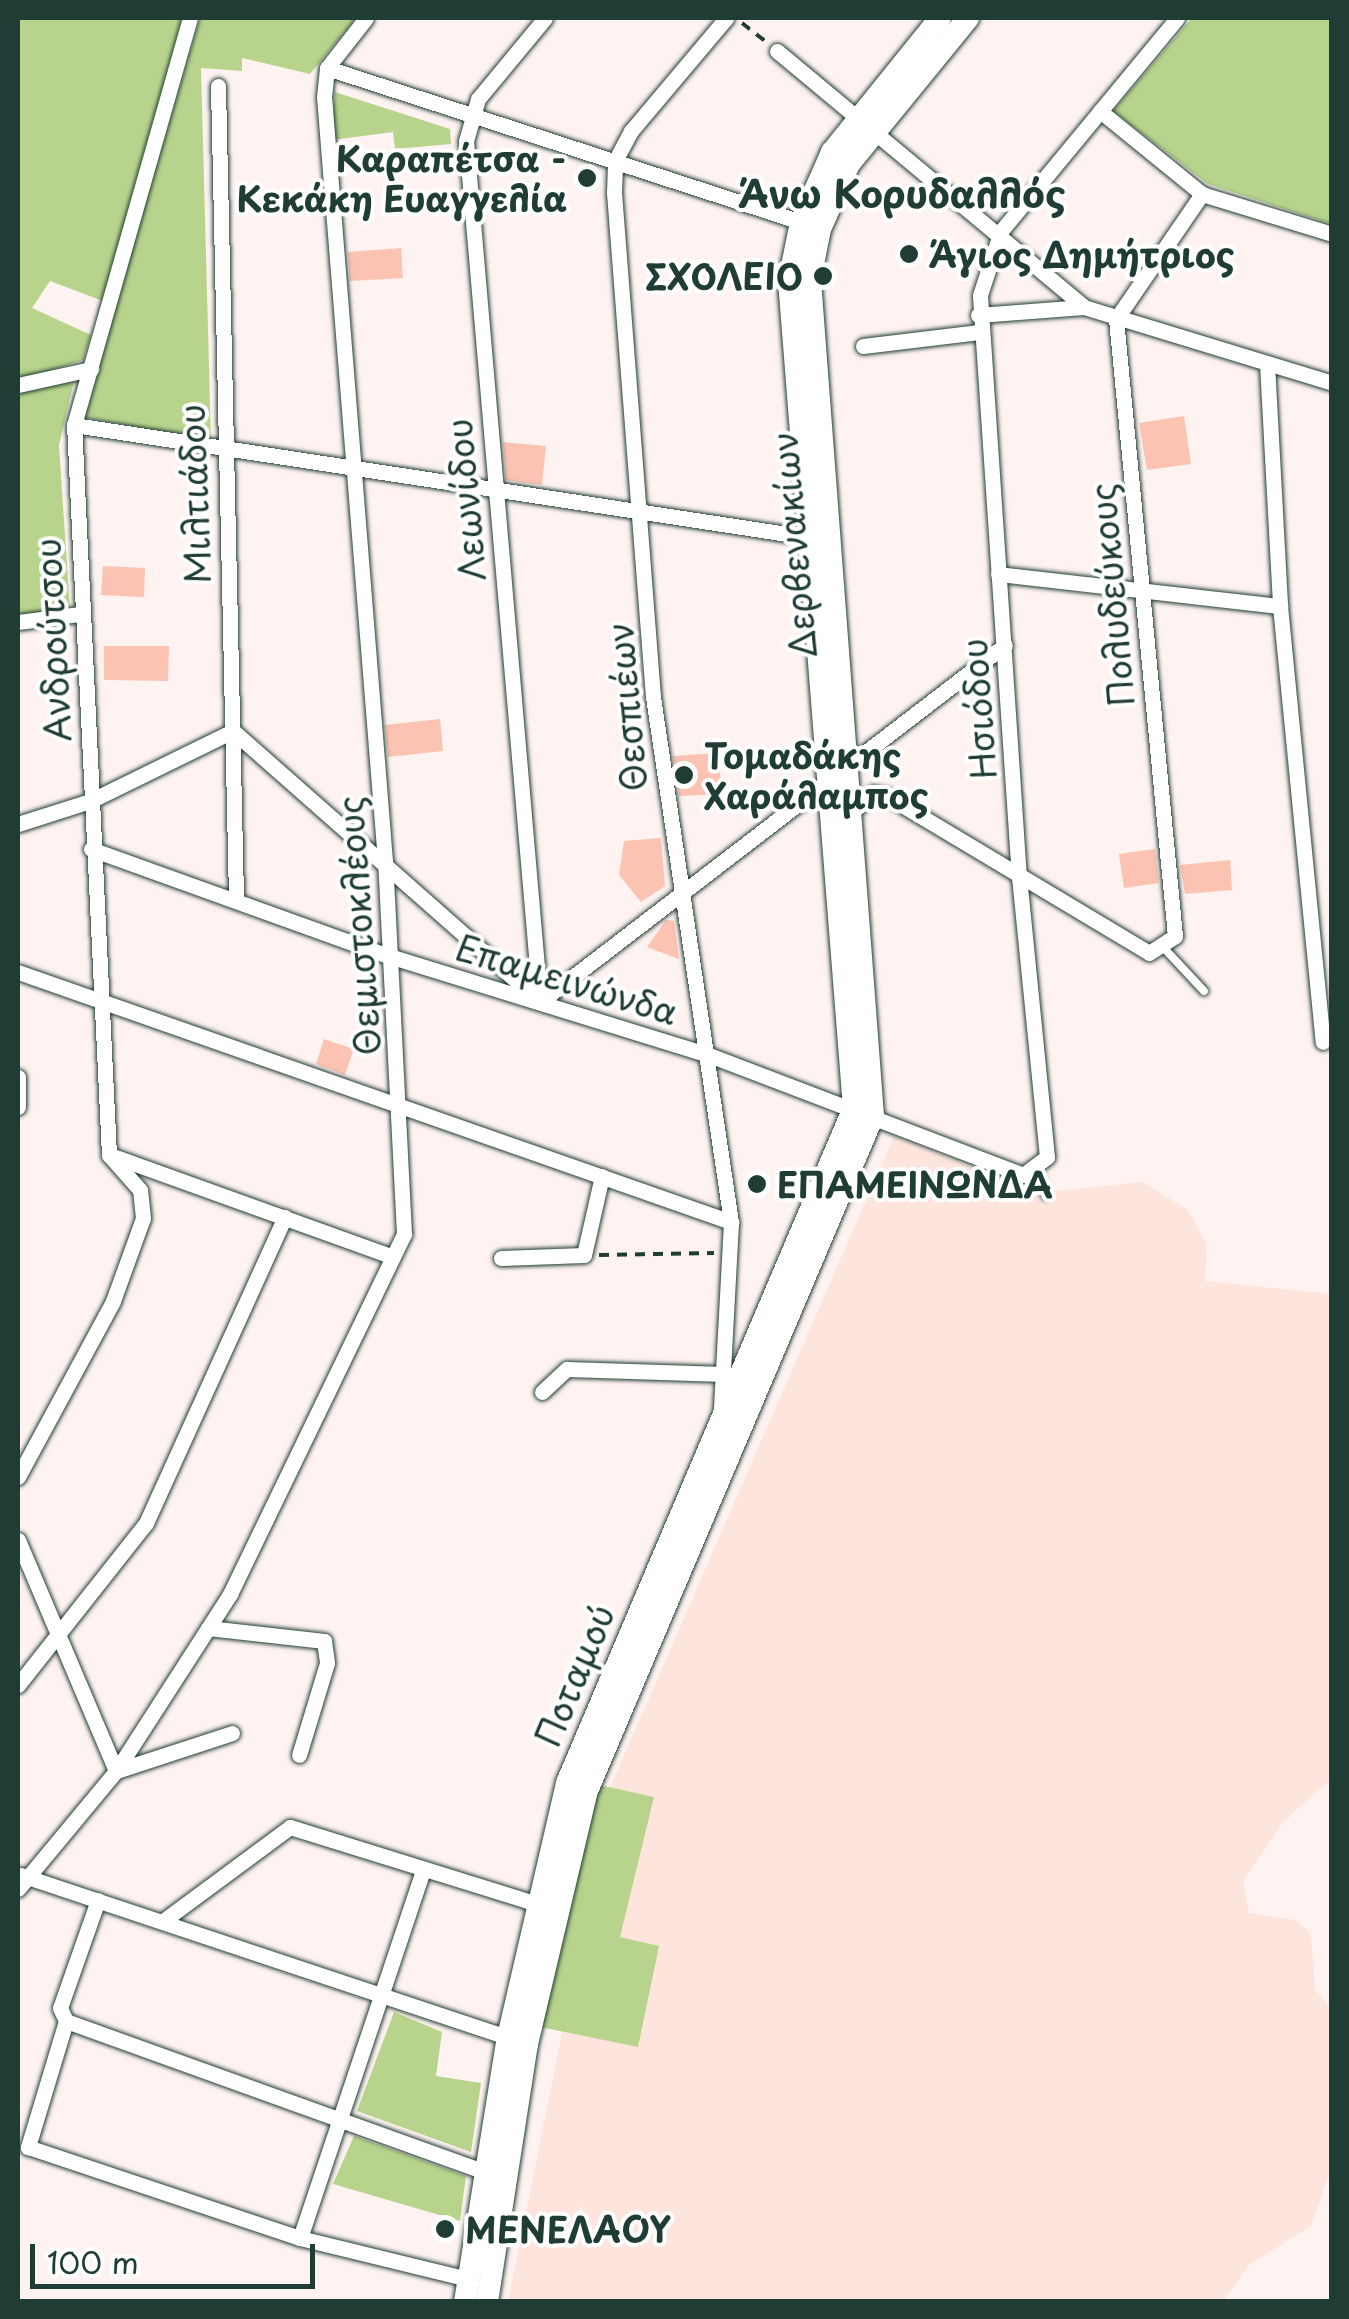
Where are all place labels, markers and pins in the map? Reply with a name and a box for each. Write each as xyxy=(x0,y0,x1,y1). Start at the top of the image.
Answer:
place label: Καραπέτσα - Κεκάκη Ευαγγελία xyxy=(234,137,567,219)
marker: Καραπέτσα - Κεκάκη Ευαγγελία xyxy=(576,167,598,189)
place label: Άγιος Δημήτριος xyxy=(929,233,1235,275)
marker: Άγιος Δημήτριος xyxy=(898,243,920,265)
place label: ΣΧΟΛΕΙΟ xyxy=(645,255,803,297)
marker: ΣΧΟΛΕΙΟ xyxy=(812,265,834,287)
place label: Τομαδάκης Χαράλαμπος xyxy=(704,734,929,816)
marker: Τομαδάκης Χαράλαμπος xyxy=(673,764,695,786)
place label: ΕΠΑΜΕΙΝΩΝΔΑ xyxy=(777,1163,1053,1205)
marker: ΕΠΑΜΕΙΝΩΝΔΑ xyxy=(746,1173,768,1195)
place label: ΜΕΝΕΛΑΟΥ xyxy=(465,2208,670,2250)
marker: ΜΕΝΕΛΑΟΥ xyxy=(434,2218,456,2240)

